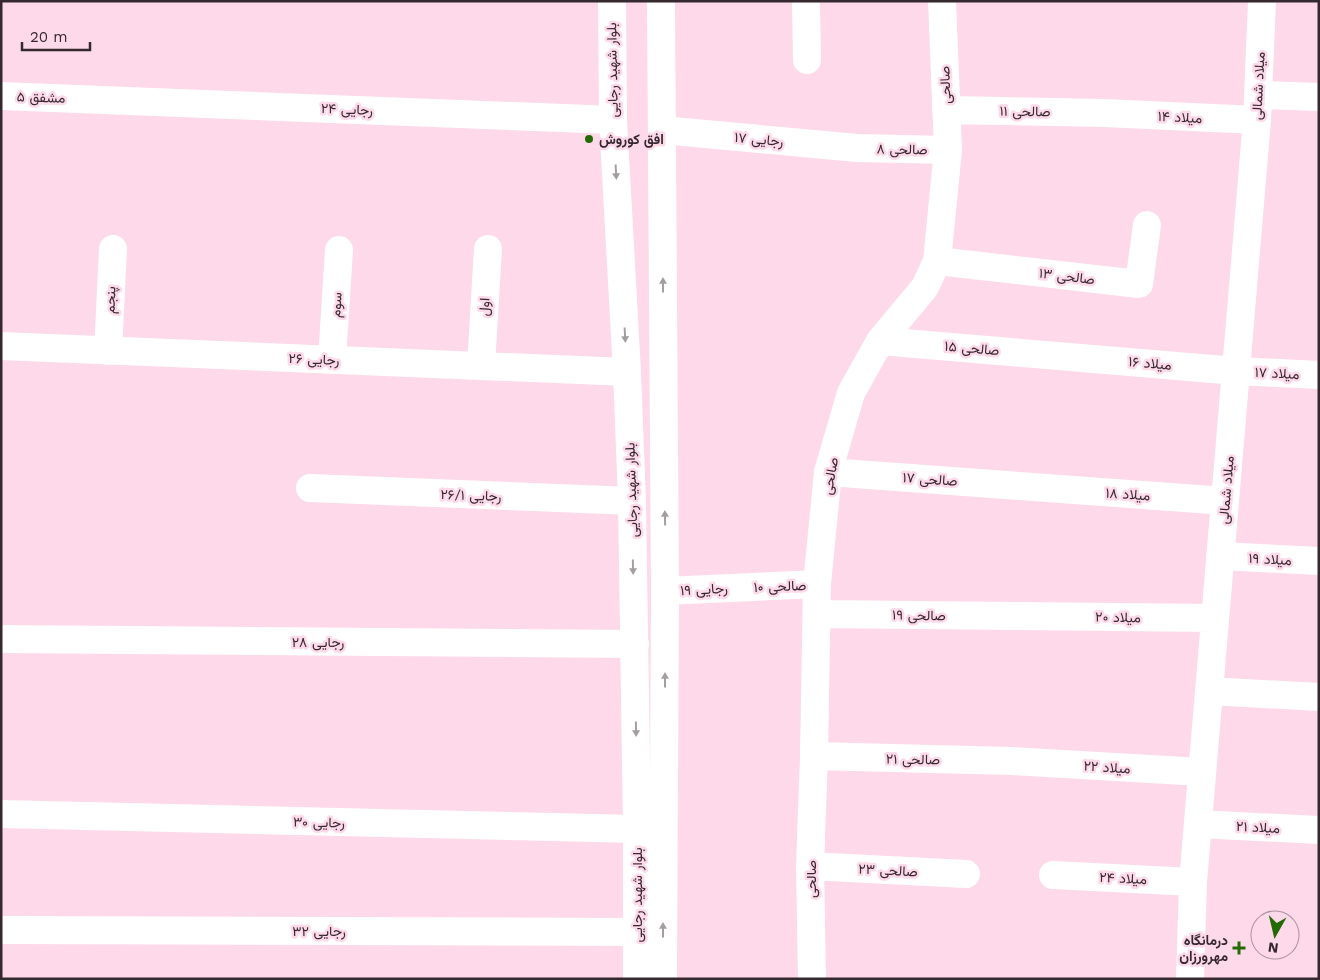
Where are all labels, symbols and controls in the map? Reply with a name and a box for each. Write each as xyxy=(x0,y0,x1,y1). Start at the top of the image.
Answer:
scale bar xyxy=(22,20,90,52)
street label: بلوار شهید رجایی xyxy=(603,22,622,118)
text: 20 m xyxy=(30,28,68,46)
street label: میلاد شمالی xyxy=(1248,51,1269,121)
street label: صالحی xyxy=(936,65,955,104)
street label: مشفق ۵ xyxy=(16,88,66,107)
street label: رجایی ۲۴ xyxy=(321,100,374,119)
street label: صالحی ۱۱ xyxy=(999,103,1051,120)
street label: میلاد ۱۴ xyxy=(1157,108,1203,126)
street label: رجایی ۱۷ xyxy=(734,129,784,150)
place label: افق کوروش xyxy=(599,131,664,148)
marker: افق کوروش xyxy=(583,133,595,145)
street label: صالحی ۸ xyxy=(876,141,928,158)
one-way arrow xyxy=(612,165,620,181)
street label: صالحی ۱۳ xyxy=(1038,265,1096,288)
one-way arrow xyxy=(659,277,667,293)
street label: پنجم xyxy=(102,286,120,314)
street label: سوم xyxy=(327,292,346,318)
street label: اول xyxy=(476,297,494,317)
one-way arrow xyxy=(622,327,630,343)
street label: صالحی ۱۵ xyxy=(944,338,1000,359)
street label: رجایی ۲۶ xyxy=(288,350,340,369)
street label: میلاد ۱۶ xyxy=(1128,353,1172,373)
street label: میلاد ۱۷ xyxy=(1254,364,1300,382)
street label: بلوار شهید رجایی xyxy=(621,442,642,538)
street label: میلاد شمالی xyxy=(1215,455,1238,525)
street label: صالحی xyxy=(819,456,842,496)
street label: صالحی ۱۷ xyxy=(902,469,958,490)
street label: میلاد ۱۸ xyxy=(1105,484,1151,504)
street label: رجایی ۲۶/۱ xyxy=(440,486,502,505)
one-way arrow xyxy=(660,509,668,525)
street label: میلاد ۱۹ xyxy=(1248,550,1292,568)
one-way arrow xyxy=(629,559,637,575)
street label: صالحی ۱۰ xyxy=(753,577,807,596)
street label: رجایی ۱۹ xyxy=(680,580,728,599)
street label: صالحی ۱۹ xyxy=(892,607,946,624)
street label: میلاد ۲۰ xyxy=(1095,609,1141,625)
street label: رجایی ۲۸ xyxy=(292,634,344,651)
one-way arrow xyxy=(661,672,669,688)
one-way arrow xyxy=(632,722,640,738)
street label: صالحی ۲۱ xyxy=(886,751,941,768)
street label: میلاد ۲۲ xyxy=(1083,757,1131,777)
street label: رجایی ۳۰ xyxy=(293,814,345,831)
street label: میلاد ۲۱ xyxy=(1236,818,1280,836)
street label: بلوار شهید رجایی xyxy=(629,847,646,943)
street label: صالحی xyxy=(803,860,820,898)
street label: صالحی ۲۳ xyxy=(858,860,918,881)
street label: میلاد ۲۴ xyxy=(1099,869,1147,887)
north arrow xyxy=(1250,910,1300,960)
one-way arrow xyxy=(659,922,667,938)
street label: رجایی ۳۲ xyxy=(292,923,346,940)
place label: درمانگاه مهرورزان xyxy=(1179,932,1228,965)
text: N xyxy=(1267,939,1279,957)
marker: درمانگاه مهرورزان xyxy=(1232,941,1246,955)

